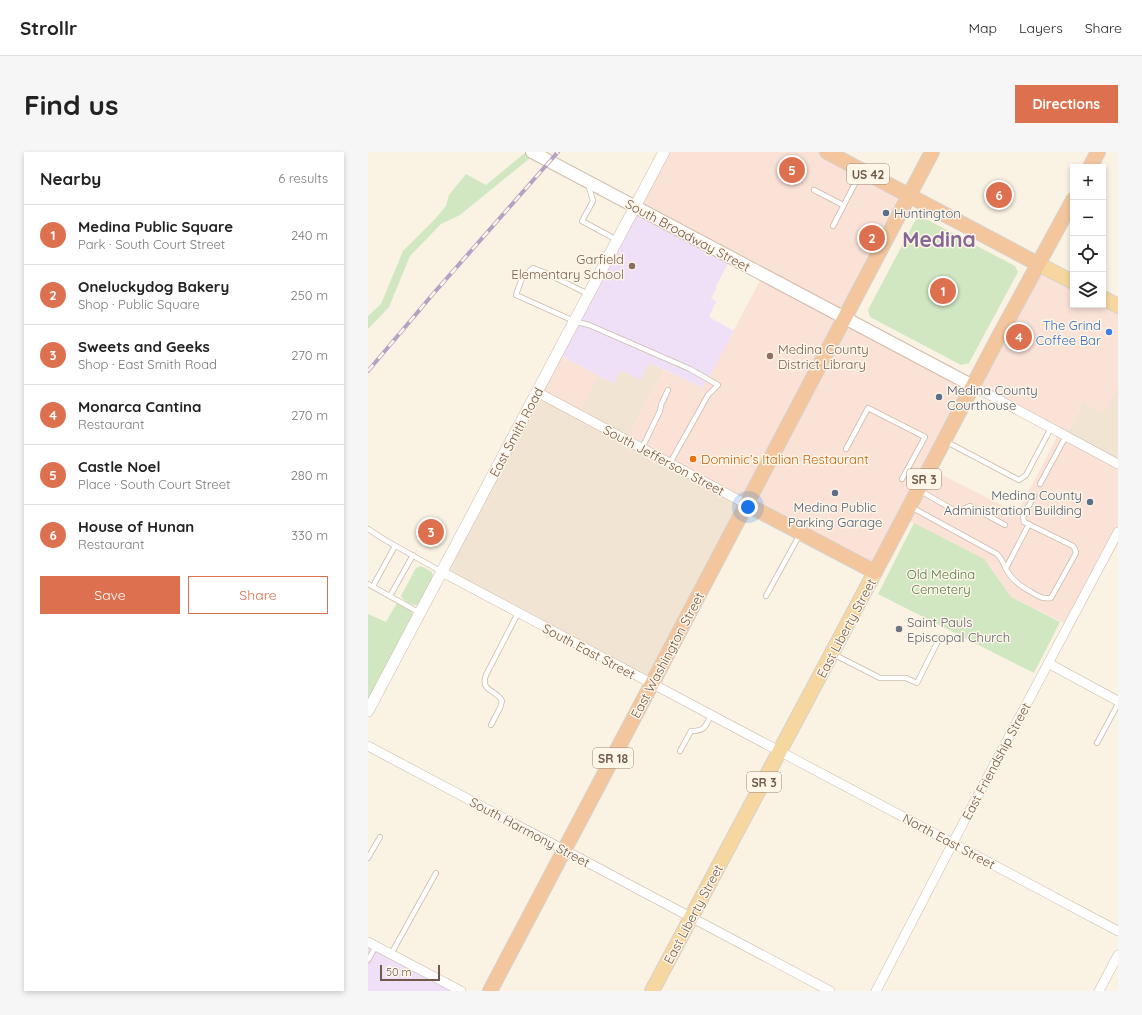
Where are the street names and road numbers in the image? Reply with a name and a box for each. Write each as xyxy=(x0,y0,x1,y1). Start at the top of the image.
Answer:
road number: US 42 xyxy=(847,164,889,184)
street label: South Broadway Street xyxy=(623,195,753,275)
street label: East Smith Road xyxy=(486,385,546,479)
street label: South Jefferson Street xyxy=(601,421,727,499)
road number: SR 3 xyxy=(907,469,941,489)
street label: East Liberty Street xyxy=(813,576,879,680)
street label: East Washington Street xyxy=(627,589,707,721)
street label: South East Street xyxy=(540,620,638,682)
street label: East Friendship Street xyxy=(958,700,1034,822)
road number: SR 18 xyxy=(593,748,633,768)
road number: SR 3 xyxy=(747,772,781,792)
street label: South Harmony Street xyxy=(467,794,593,870)
street label: North East Street xyxy=(900,810,998,872)
street label: East Liberty Street xyxy=(660,862,726,966)

